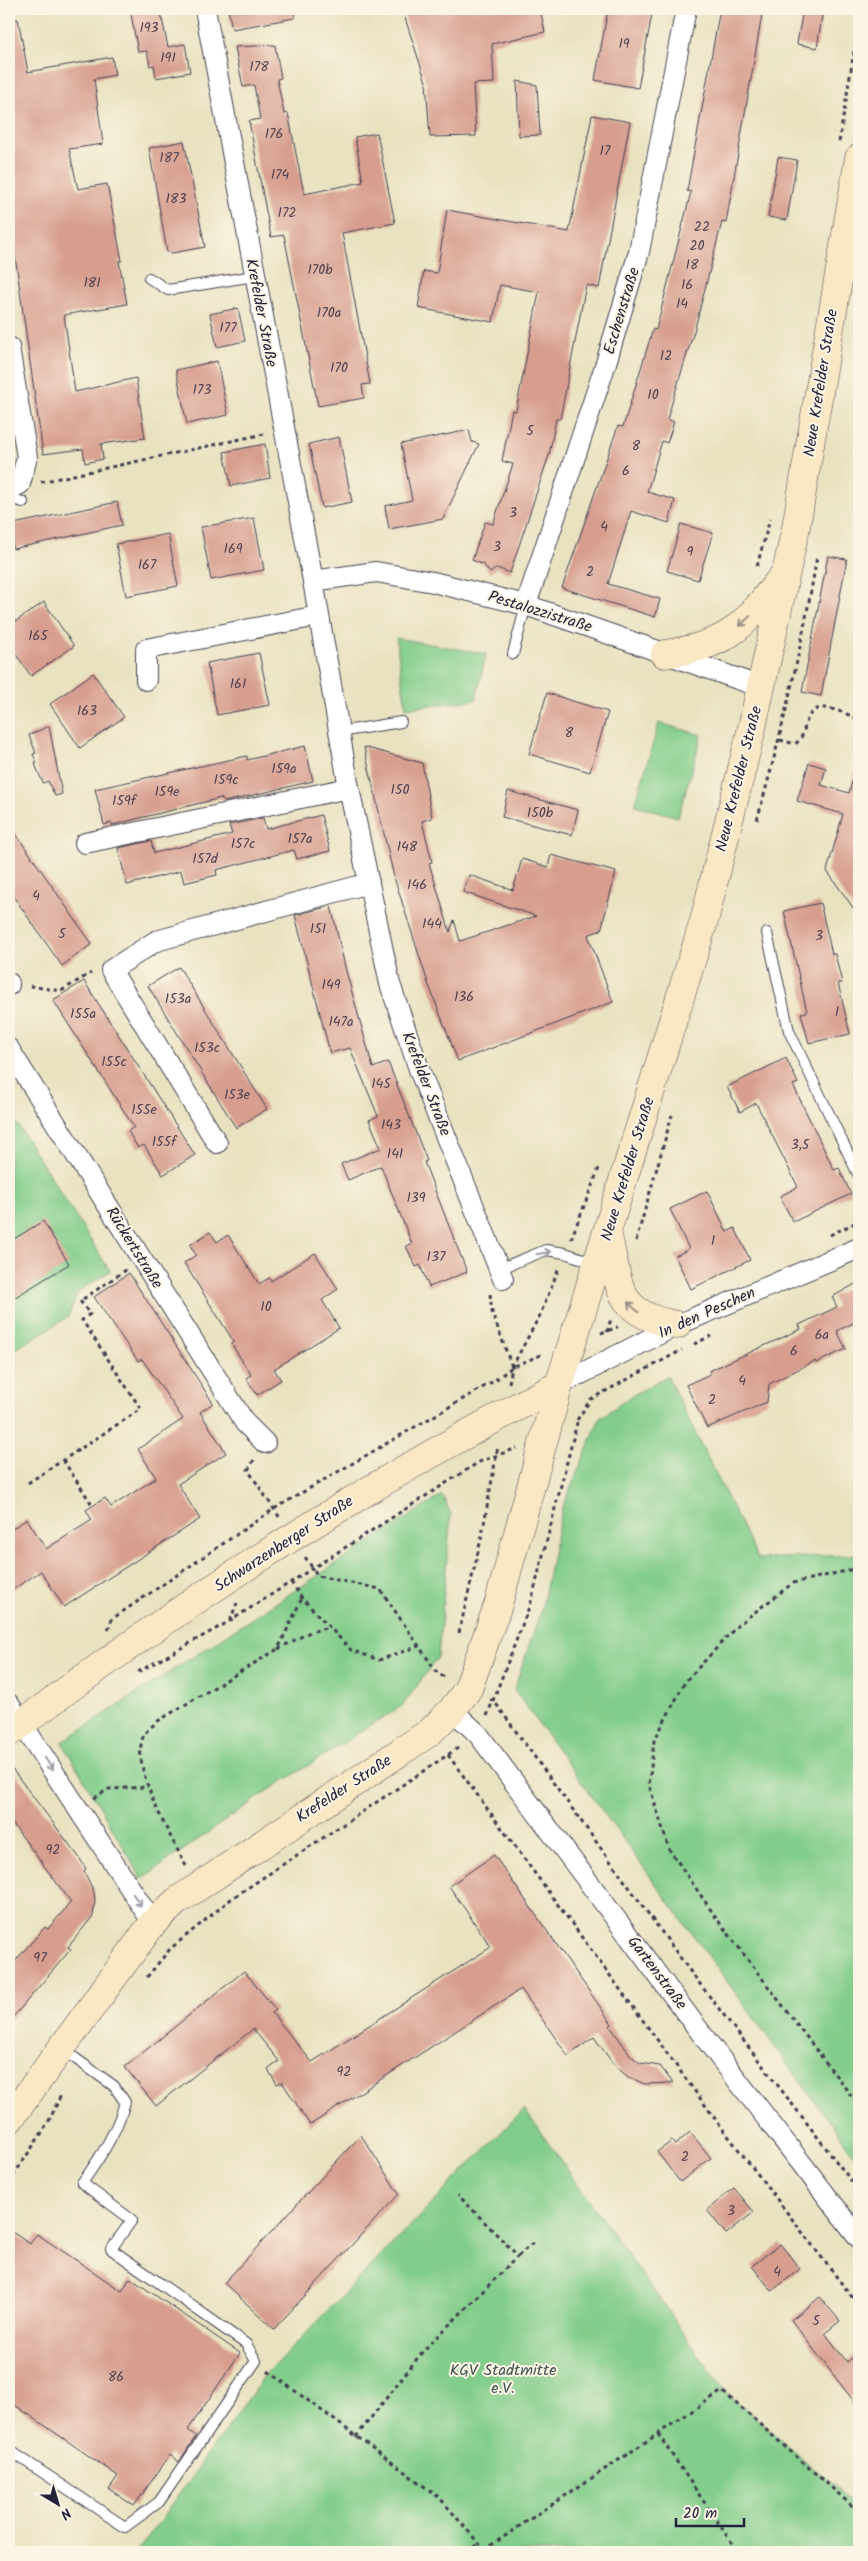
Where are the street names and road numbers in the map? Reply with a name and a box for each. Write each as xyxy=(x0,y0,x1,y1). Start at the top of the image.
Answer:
street label: Krefelder Straße xyxy=(238,257,284,369)
street label: Eschenstraße xyxy=(597,264,647,358)
street label: Neue Krefelder Straße xyxy=(797,307,845,459)
street label: Pestalozzistraße xyxy=(485,584,595,640)
street label: Neue Krefelder Straße xyxy=(709,703,769,855)
street label: Krefelder Straße xyxy=(395,1028,457,1140)
street label: Neue Krefelder Straße xyxy=(594,1094,662,1244)
street label: Rückertstraße xyxy=(99,1202,169,1294)
street label: In den Peschen xyxy=(654,1280,760,1346)
street label: Schwarzenberger Straße xyxy=(209,1489,359,1599)
street label: Krefelder Straße xyxy=(291,1749,397,1829)
street label: Gartenstraße xyxy=(621,1931,693,2015)

